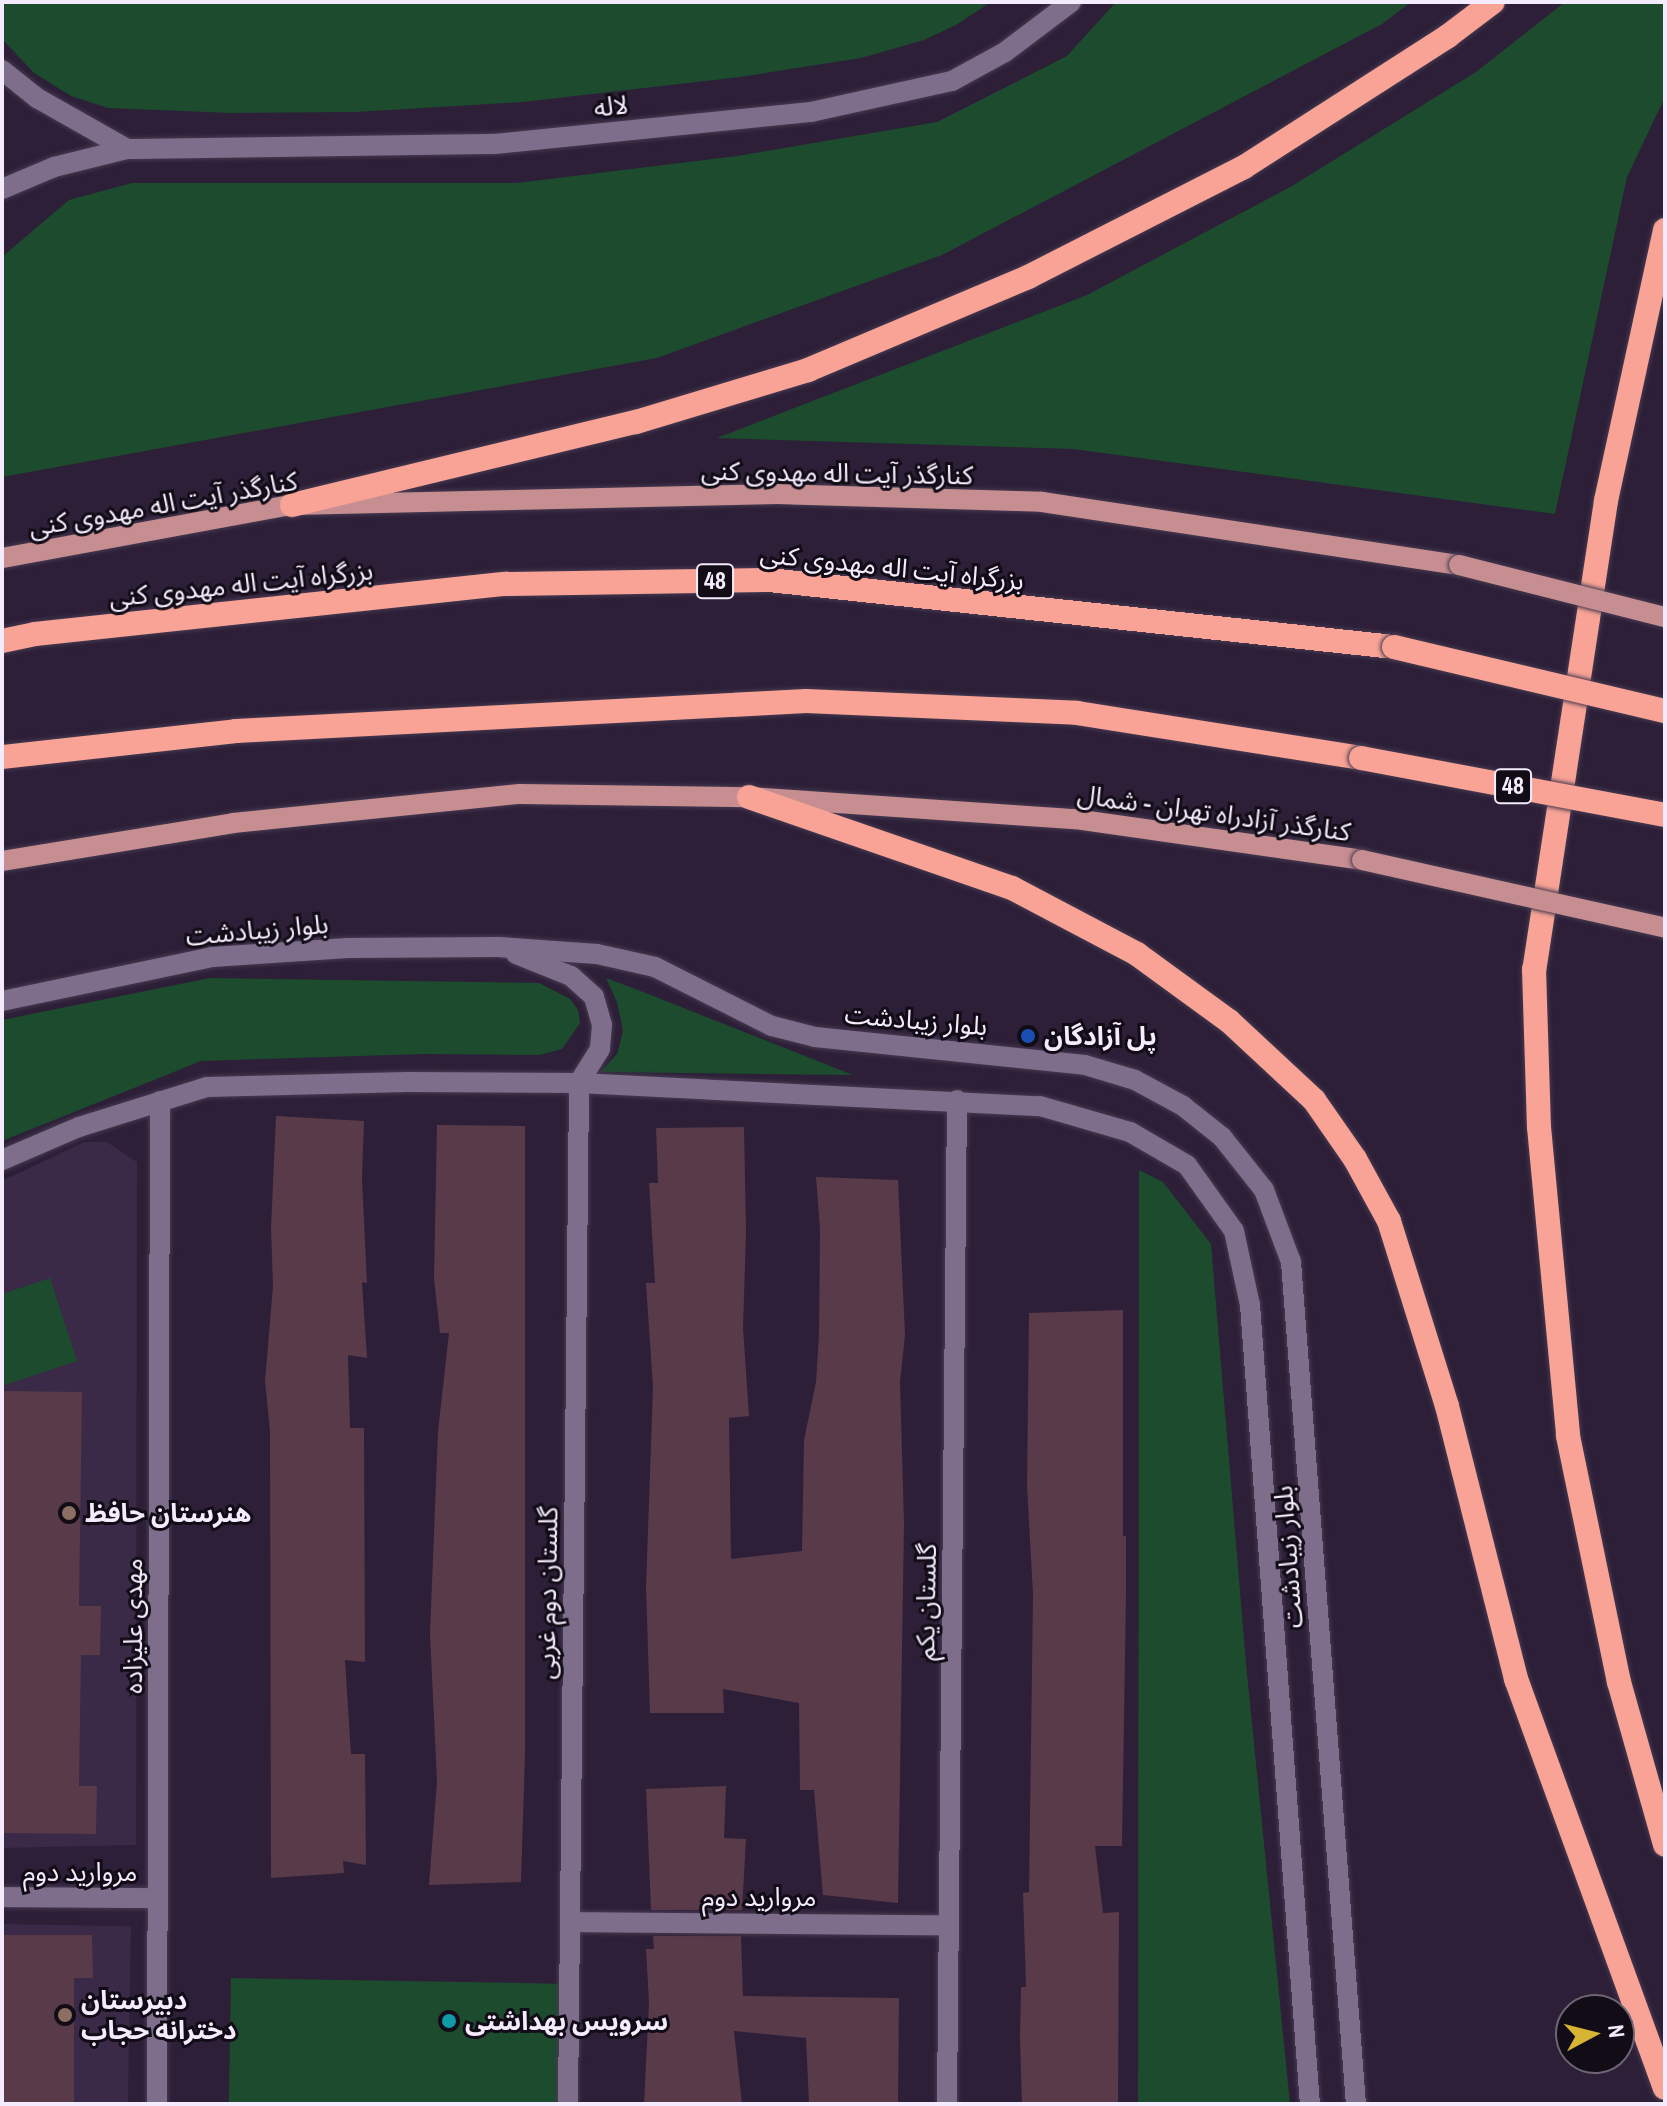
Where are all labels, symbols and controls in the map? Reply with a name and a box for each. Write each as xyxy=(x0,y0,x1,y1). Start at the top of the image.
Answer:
street label: لاله xyxy=(592,89,630,123)
street label: کنارگذر آیت اله مهدوی کنی xyxy=(701,455,973,491)
street label: کنارگذر آیت اله مهدوی کنی xyxy=(26,465,300,543)
street label: بزرگراه آیت اله مهدوی کنی xyxy=(758,538,1026,596)
street label: بزرگراه آیت اله مهدوی کنی xyxy=(107,555,375,613)
road number: 48 xyxy=(695,561,735,601)
road number: 48 xyxy=(1493,766,1533,806)
street label: کنارگذر آزادراه تهران - شمال xyxy=(1075,778,1353,848)
street label: بلوار زیبادشت xyxy=(184,908,330,952)
street label: بلوار زیبادشت xyxy=(843,998,989,1042)
place label: پل آزادگان xyxy=(1044,1020,1157,1052)
marker: پل آزادگان xyxy=(1019,1027,1037,1045)
street label: بلوار زیبادشت xyxy=(1267,1485,1309,1629)
place label: هنرستان حافظ xyxy=(85,1497,252,1529)
marker: هنرستان حافظ xyxy=(60,1504,78,1522)
street label: گلستان دوم غربی xyxy=(530,1506,564,1680)
street label: گلستان یکم xyxy=(909,1543,943,1661)
street label: مهدی علیزاده xyxy=(117,1558,149,1694)
street label: مروارید دوم xyxy=(23,1856,137,1888)
street label: مروارید دوم xyxy=(702,1881,816,1913)
place label: دبیرستان دخترانه حجاب xyxy=(81,1984,236,2046)
north arrow xyxy=(1555,1994,1635,2074)
place label: سرویس بهداشتی xyxy=(465,2005,668,2037)
marker: دبیرستان دخترانه حجاب xyxy=(56,2006,74,2024)
marker: سرویس بهداشتی xyxy=(440,2012,458,2030)
text: N xyxy=(1601,2023,1633,2040)

